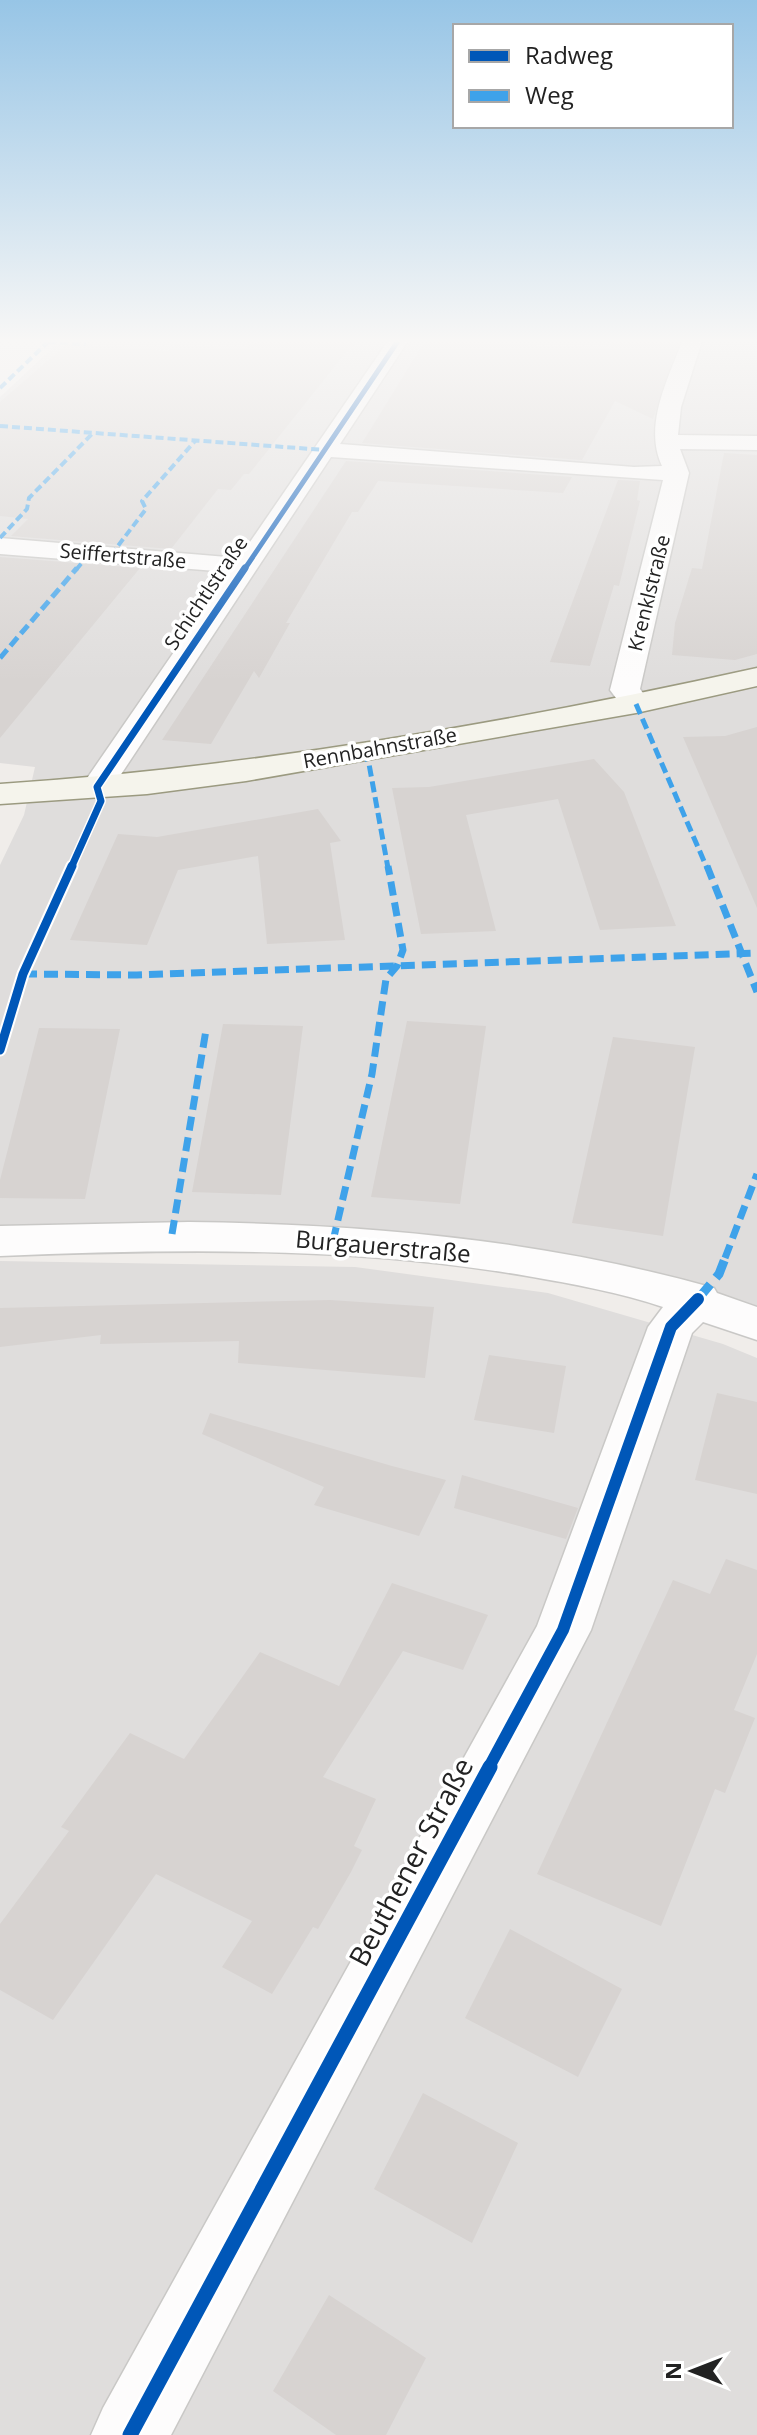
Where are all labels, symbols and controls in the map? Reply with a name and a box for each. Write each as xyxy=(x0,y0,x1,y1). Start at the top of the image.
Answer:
legend xyxy=(453,24,733,128)
text: Radweg xyxy=(525,38,613,71)
text: Weg xyxy=(525,78,574,111)
street label: Schichtlstraße xyxy=(158,531,254,655)
street label: Krenklstraße xyxy=(621,532,676,654)
street label: Seiffertstraße xyxy=(59,537,187,574)
street label: Rennbahnstraße xyxy=(301,721,459,774)
street label: Burgauerstraße xyxy=(294,1221,472,1270)
street label: Beuthener Straße xyxy=(339,1751,481,1972)
north arrow xyxy=(653,2331,733,2411)
text: N xyxy=(657,2362,687,2380)

